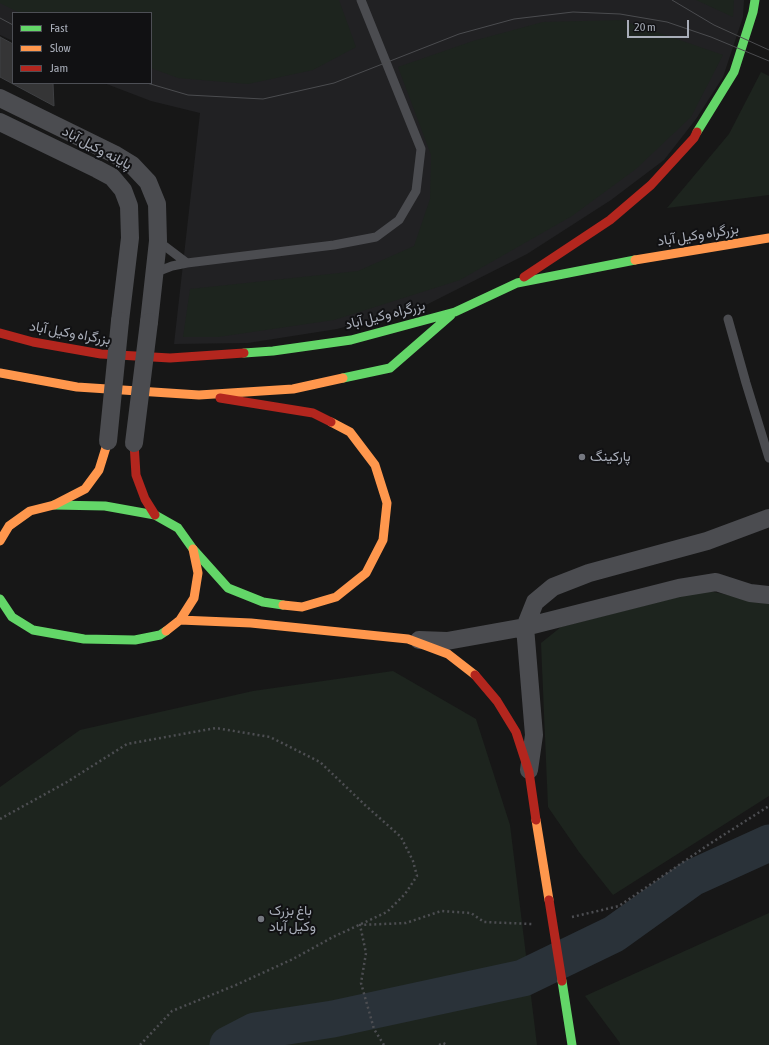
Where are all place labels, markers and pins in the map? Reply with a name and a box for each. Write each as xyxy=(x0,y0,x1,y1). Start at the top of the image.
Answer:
place label: پارکینگ xyxy=(590,449,631,465)
marker: پارکینگ xyxy=(577,452,587,462)
place label: باغ بزرک وکیل آباد xyxy=(269,903,316,936)
marker: باغ بزرک وکیل آباد xyxy=(256,914,266,924)

